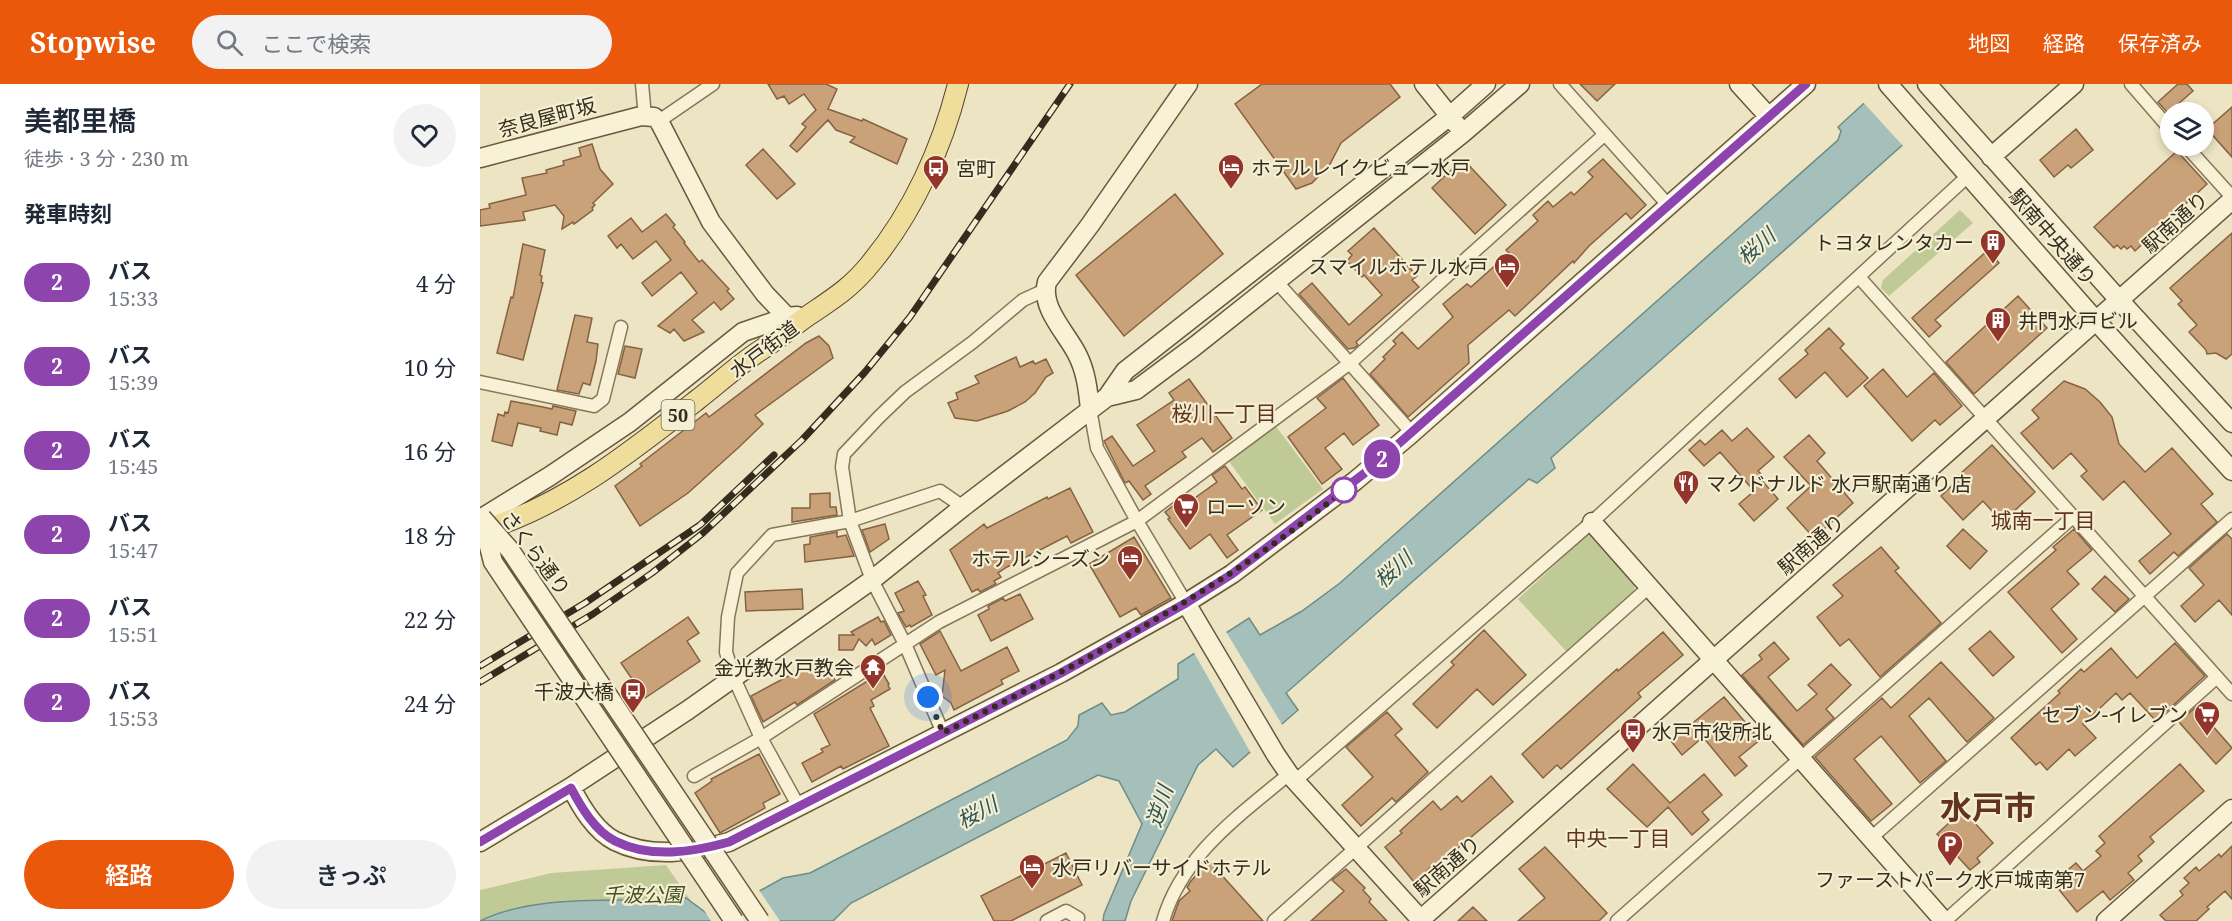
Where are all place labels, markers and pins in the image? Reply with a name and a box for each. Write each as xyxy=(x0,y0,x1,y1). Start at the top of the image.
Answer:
hotel icon: ホテルレイクビュー水戸 xyxy=(1216,152,1246,190)
bus stop icon: 宮町 xyxy=(921,153,951,191)
place label: ホテルレイクビュー水戸 xyxy=(1251,154,1471,181)
place label: 宮町 xyxy=(956,155,996,182)
building icon: トヨタレンタカー xyxy=(1978,227,2008,265)
place label: トヨタレンタカー xyxy=(1814,229,1974,256)
hotel icon: スマイルホテル水戸 xyxy=(1492,251,1522,289)
place label: スマイルホテル水戸 xyxy=(1309,253,1488,280)
building icon: 井門水戸ビル xyxy=(1983,305,2013,343)
place label: 井門水戸ビル xyxy=(2018,307,2138,334)
restaurant icon: マクドナルド 水戸駅南通り店 xyxy=(1671,468,1701,506)
place label: マクドナルド 水戸駅南通り店 xyxy=(1706,470,1971,497)
unlabelled marker xyxy=(1331,477,1357,503)
supermarket icon: ローソン xyxy=(1171,491,1201,529)
place label: ローソン xyxy=(1206,493,1286,520)
hotel icon: ホテルシーズン xyxy=(1115,543,1145,581)
place label: ホテルシーズン xyxy=(971,545,1110,572)
temple icon: 金光教水戸教会 xyxy=(858,652,888,690)
place label: 金光教水戸教会 xyxy=(714,654,854,681)
bus stop icon: 千波大橋 xyxy=(618,676,648,714)
place label: 千波大橋 xyxy=(534,678,614,705)
supermarket icon: セブン-イレブン xyxy=(2192,699,2222,737)
place label: セブン-イレブン xyxy=(2042,701,2188,728)
bus stop icon: 水戸市役所北 xyxy=(1618,716,1648,754)
place label: 水戸市役所北 xyxy=(1652,718,1772,745)
parking icon: ファーストパーク水戸城南第7 xyxy=(1935,829,1965,867)
hotel icon: 水戸リバーサイドホテル xyxy=(1017,852,1047,890)
place label: 水戸リバーサイドホテル xyxy=(1052,854,1272,881)
place label: ファーストパーク水戸城南第7 xyxy=(1815,866,2085,893)

